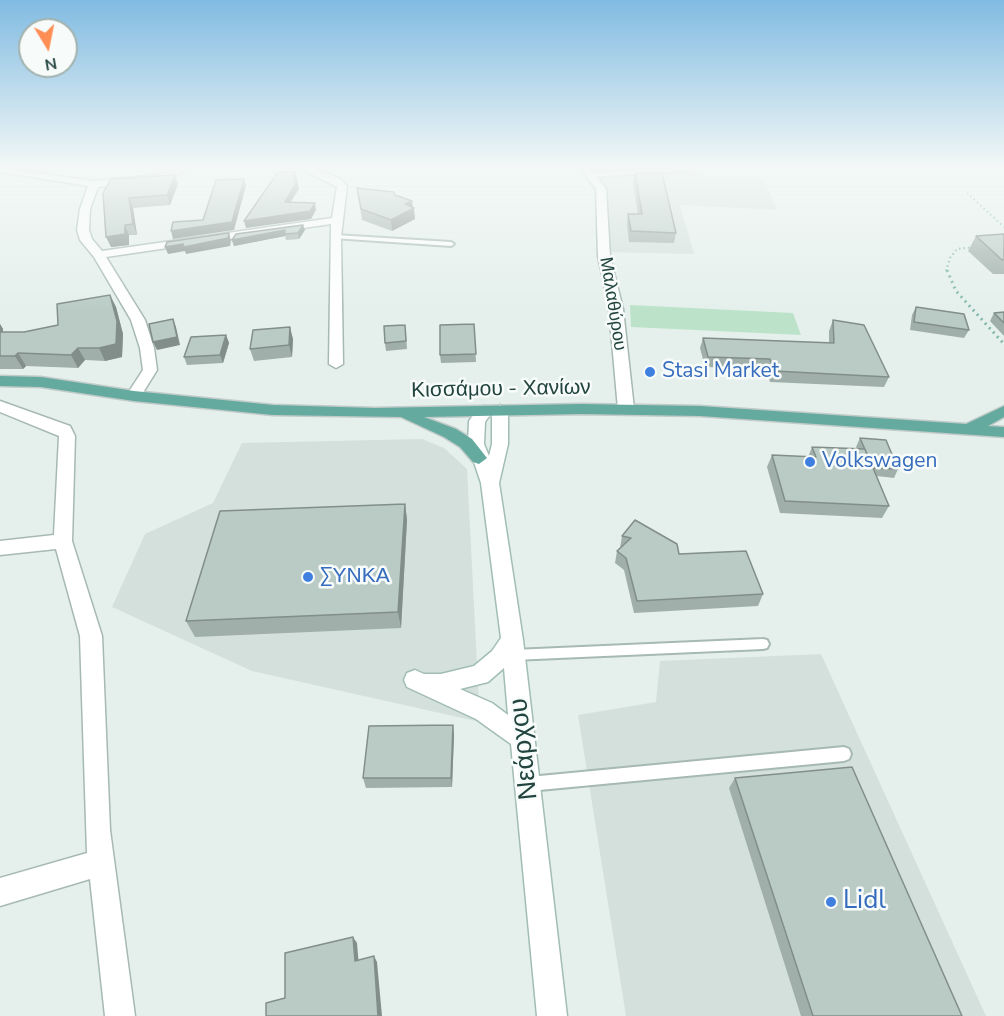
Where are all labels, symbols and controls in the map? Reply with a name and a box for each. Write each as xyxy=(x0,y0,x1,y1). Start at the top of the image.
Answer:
north arrow xyxy=(18,18,78,78)
text: N xyxy=(43,52,59,76)
street label: Μαλαθύρου xyxy=(594,256,630,352)
place label: Stasi Market xyxy=(662,359,779,385)
marker: Stasi Market xyxy=(643,365,657,379)
street label: Κισσάμου - Χανίων xyxy=(411,376,591,404)
place label: Volkswagen xyxy=(822,449,937,475)
marker: Volkswagen xyxy=(803,455,817,469)
place label: ΣΥΝΚΑ xyxy=(320,564,390,590)
marker: ΣΥΝΚΑ xyxy=(301,570,315,584)
street label: Νεάρχου xyxy=(504,697,546,801)
place label: Lidl xyxy=(843,886,886,918)
marker: Lidl xyxy=(824,895,838,909)

